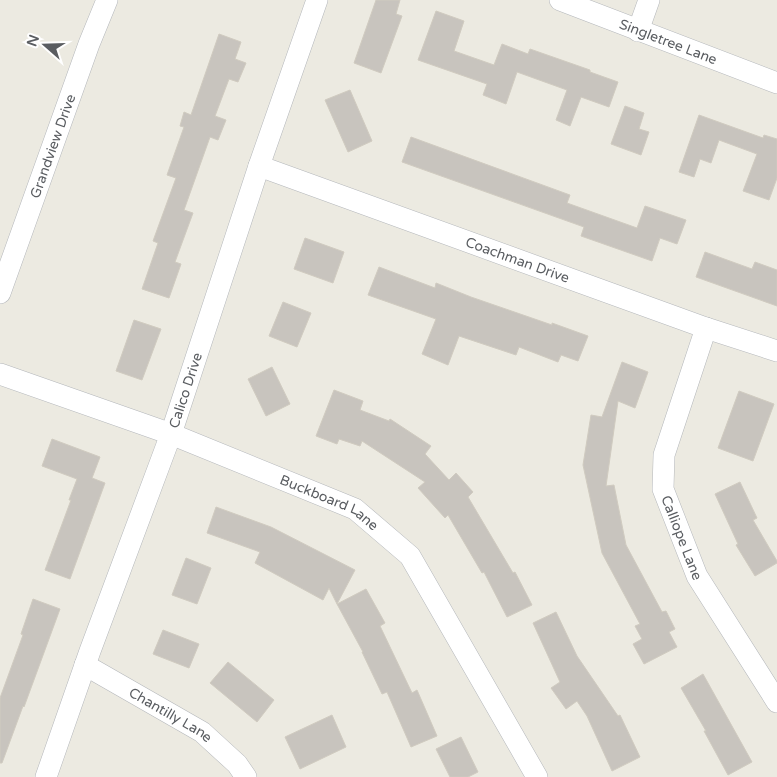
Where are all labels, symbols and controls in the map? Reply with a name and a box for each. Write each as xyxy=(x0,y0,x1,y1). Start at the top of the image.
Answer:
street label: Singletree Lane xyxy=(617,16,719,68)
north arrow xyxy=(20,20,70,70)
text: N xyxy=(23,33,43,49)
street label: Grandview Drive xyxy=(27,92,79,201)
street label: Coachman Drive xyxy=(463,234,572,287)
street label: Calico Drive xyxy=(165,350,206,431)
street label: Buckboard Lane xyxy=(277,471,382,534)
street label: Calliope Lane xyxy=(657,493,706,583)
street label: Chantilly Lane xyxy=(126,684,216,746)

